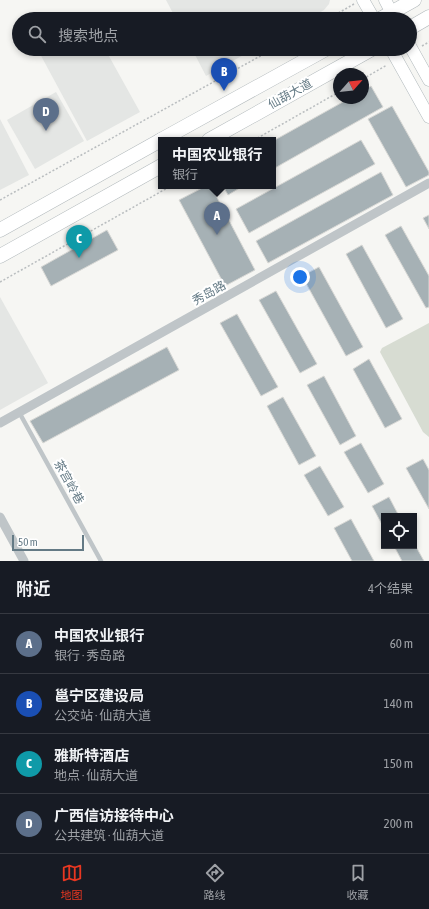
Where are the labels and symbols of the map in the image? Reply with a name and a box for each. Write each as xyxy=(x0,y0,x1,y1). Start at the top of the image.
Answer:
pin: B xyxy=(211,58,237,91)
north arrow xyxy=(333,68,369,104)
street label: 仙葫大道 xyxy=(266,76,314,112)
pin: D xyxy=(33,98,59,131)
pin: A xyxy=(204,202,230,235)
pin: C xyxy=(66,225,92,258)
your location xyxy=(290,267,310,287)
street label: 秀岛路 xyxy=(190,278,228,308)
street label: 茶宫岭巷 xyxy=(51,458,87,506)
scale bar xyxy=(12,533,84,552)

